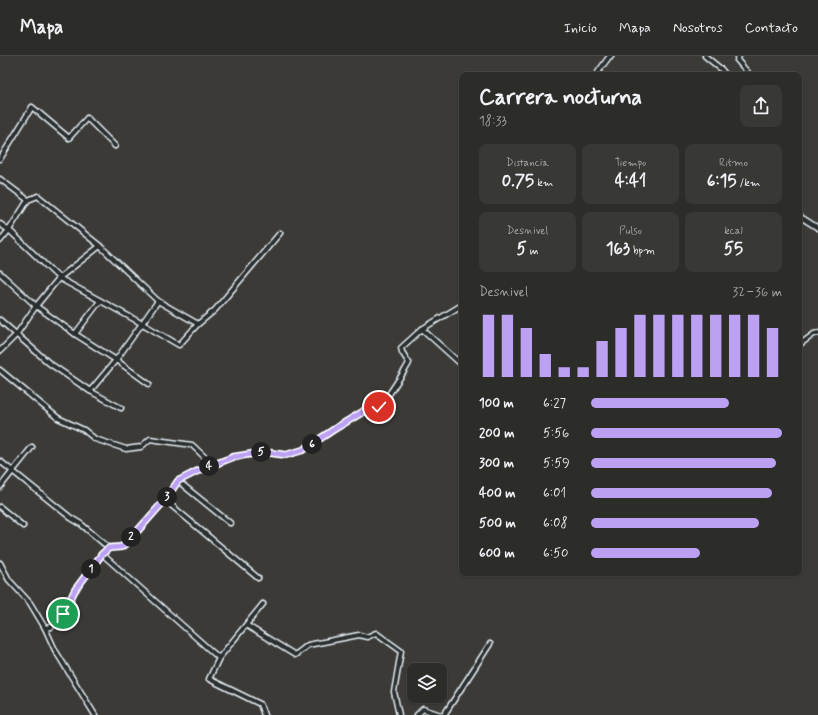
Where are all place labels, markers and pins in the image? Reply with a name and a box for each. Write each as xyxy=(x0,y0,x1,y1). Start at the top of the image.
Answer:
pin xyxy=(362,390,396,424)
pin: 6 xyxy=(302,434,322,454)
pin: 5 xyxy=(251,442,271,462)
pin: 4 xyxy=(199,456,219,476)
pin: 3 xyxy=(157,487,177,507)
pin: 2 xyxy=(121,527,141,547)
pin: 1 xyxy=(81,559,101,579)
pin xyxy=(46,597,80,631)

